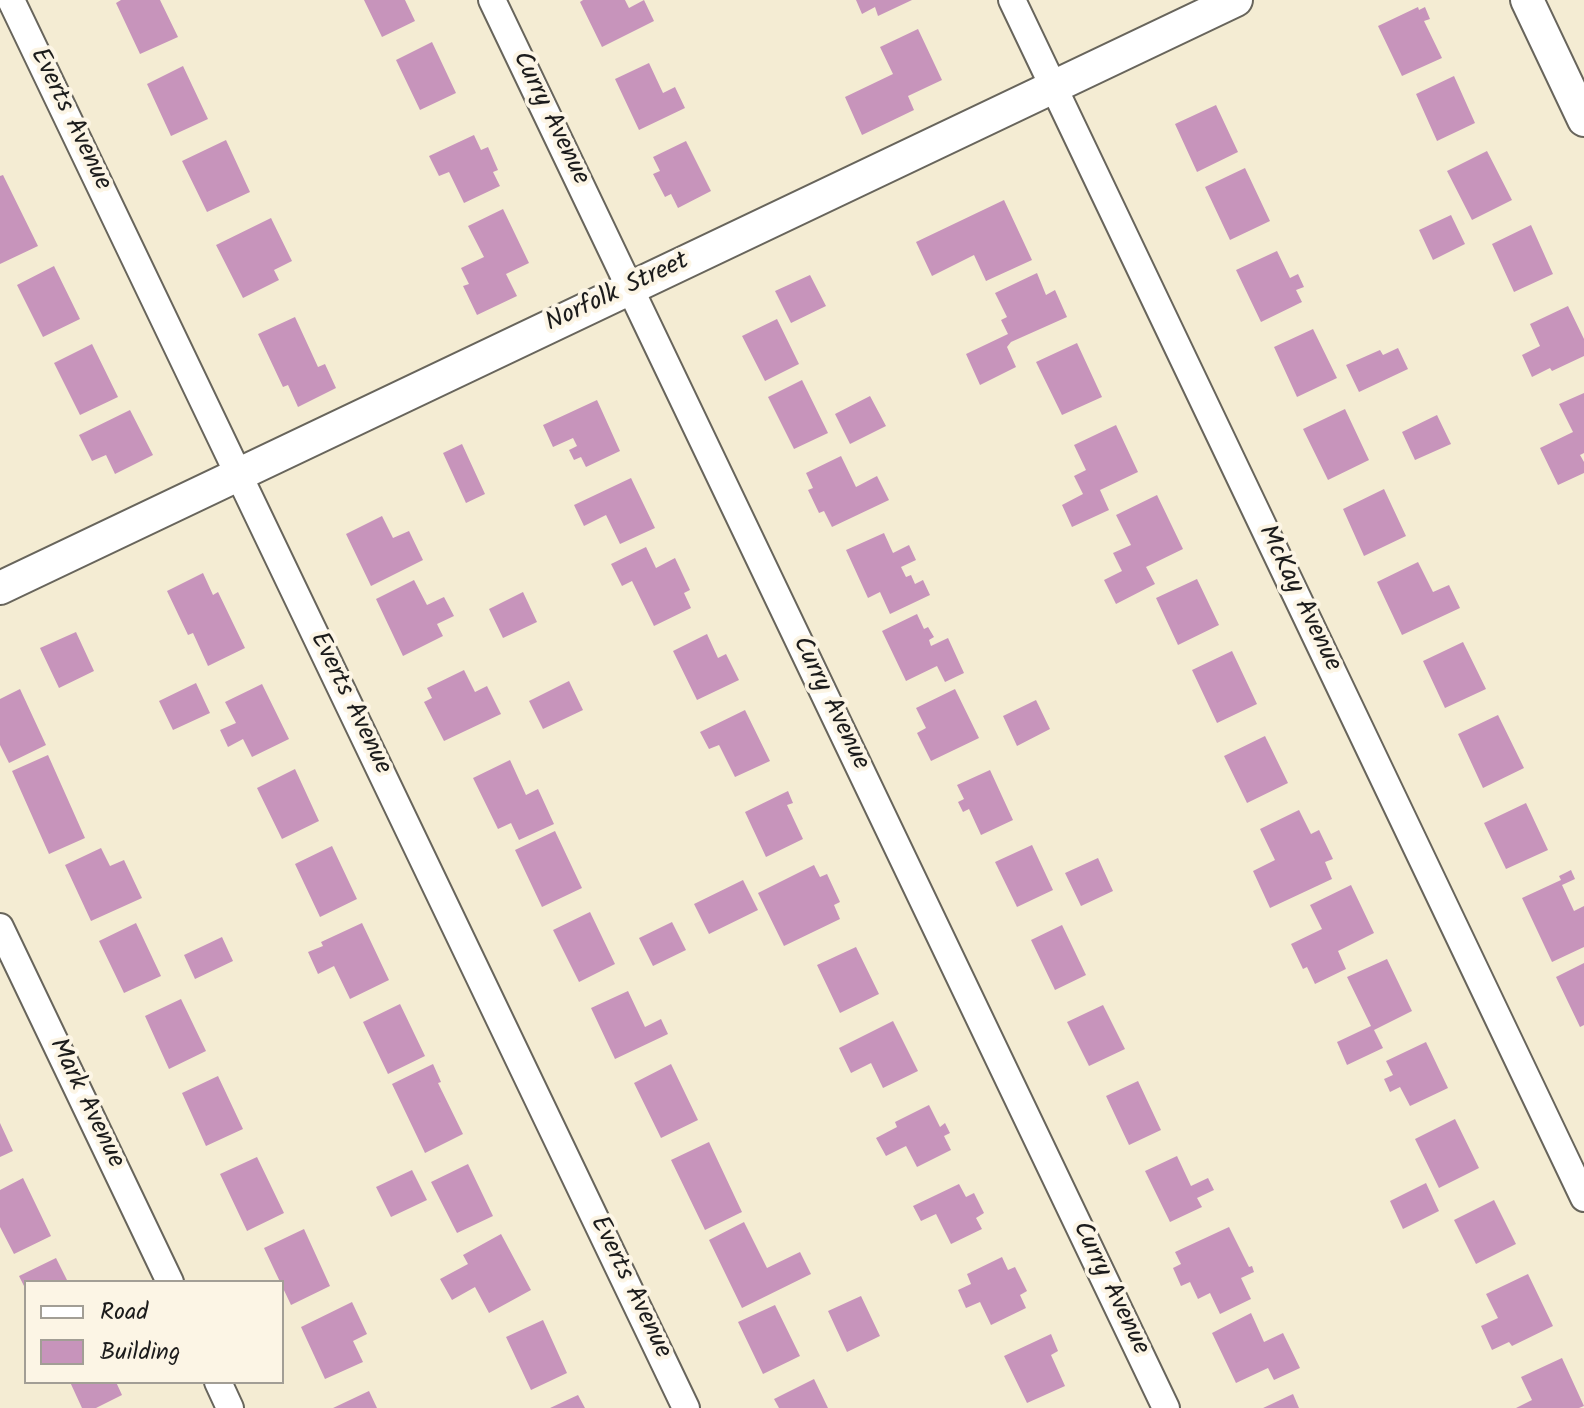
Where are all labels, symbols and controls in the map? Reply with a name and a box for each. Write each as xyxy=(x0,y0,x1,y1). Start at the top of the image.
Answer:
street label: Everts Avenue xyxy=(21,44,117,196)
street label: Curry Avenue xyxy=(503,47,595,191)
street label: Norfolk Street xyxy=(541,247,695,341)
street label: McKay Avenue xyxy=(1249,521,1347,677)
street label: Everts Avenue xyxy=(301,628,397,780)
street label: Curry Avenue xyxy=(783,632,875,776)
street label: Mark Avenue xyxy=(40,1034,130,1174)
street label: Everts Avenue xyxy=(581,1212,677,1364)
street label: Curry Avenue xyxy=(1063,1217,1155,1361)
legend xyxy=(24,1280,284,1384)
text: Road xyxy=(100,1293,148,1332)
text: Building xyxy=(100,1333,180,1372)

